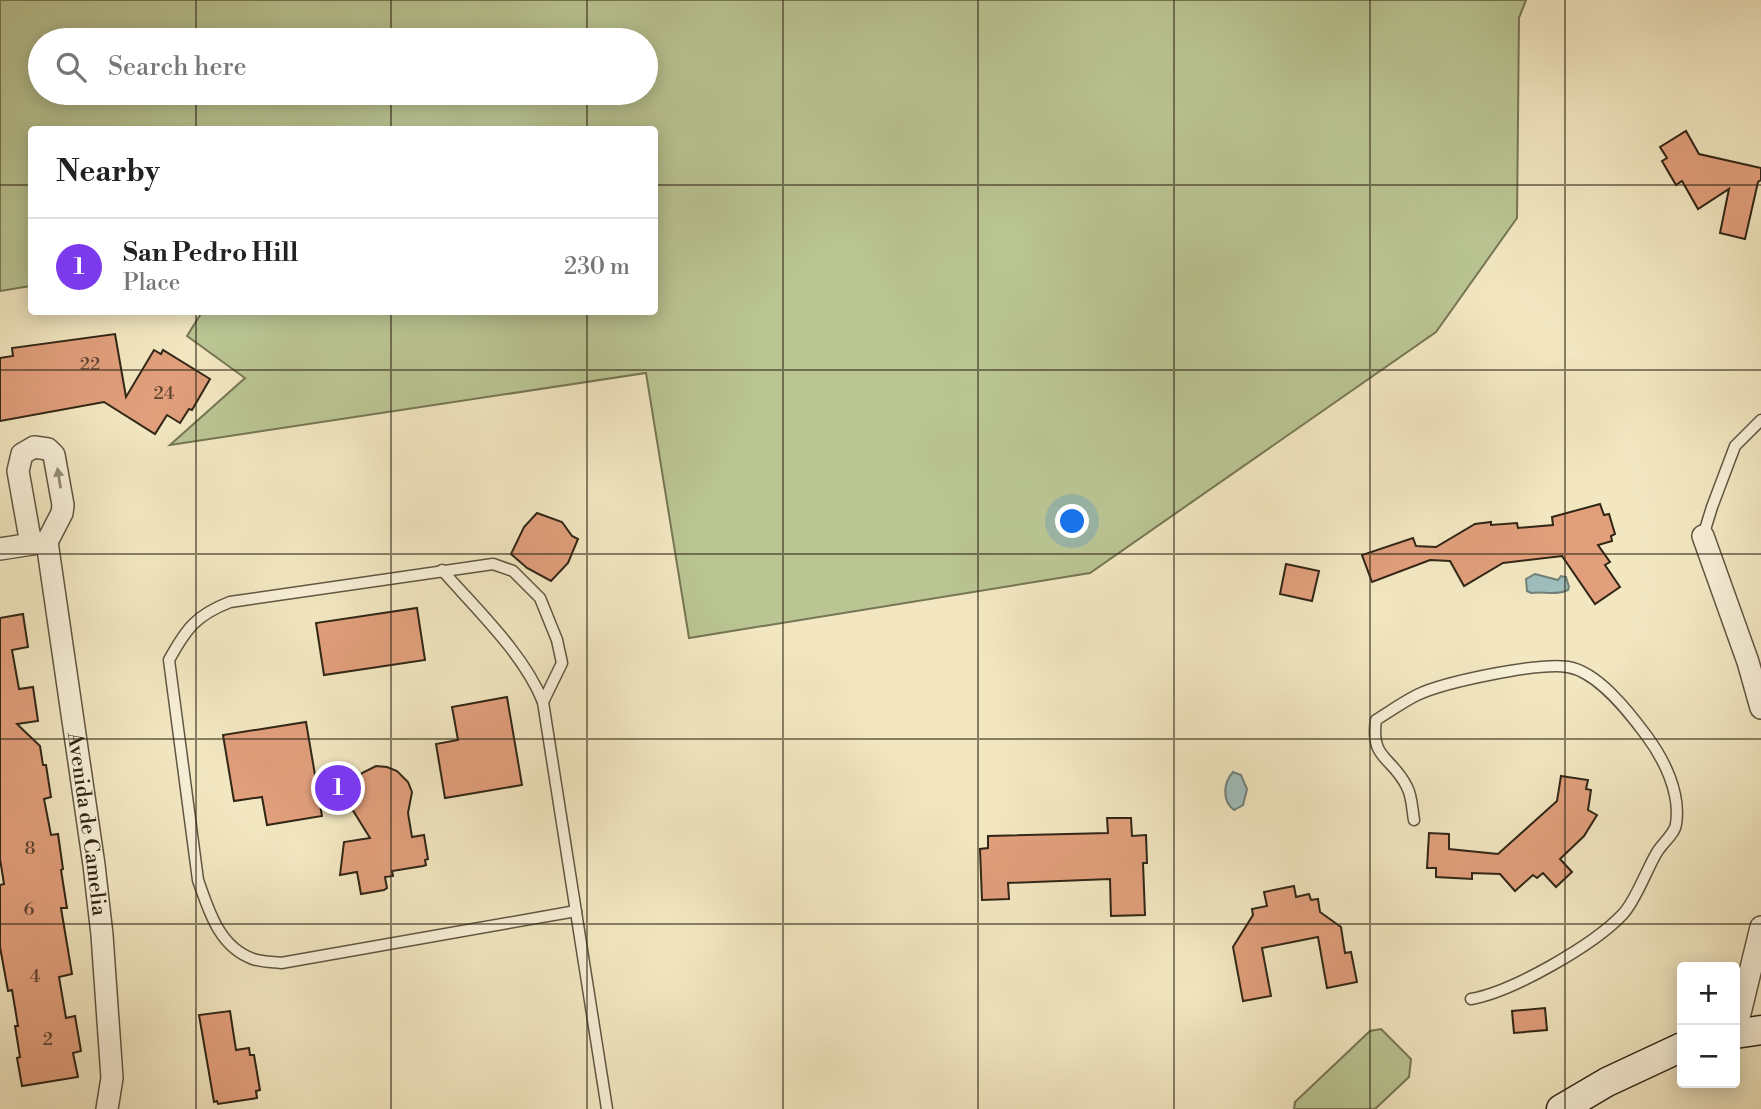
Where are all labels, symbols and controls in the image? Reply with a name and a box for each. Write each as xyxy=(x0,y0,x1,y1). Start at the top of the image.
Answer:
search box xyxy=(28,28,658,105)
icon: search xyxy=(52,48,90,86)
text: Search here xyxy=(108,51,247,83)
text: Nearby xyxy=(56,153,160,191)
text: San Pedro Hill xyxy=(123,237,298,269)
text: 1 xyxy=(73,253,85,281)
text: 230 m xyxy=(564,253,630,281)
text: Place xyxy=(123,269,180,297)
house number: 22 xyxy=(80,353,100,376)
house number: 24 xyxy=(153,382,175,405)
one-way arrow xyxy=(53,467,64,489)
your location xyxy=(1055,504,1089,538)
street label: Avenida de Camelia xyxy=(61,730,112,918)
pin: 1 xyxy=(315,762,361,814)
house number: 8 xyxy=(24,837,36,860)
house number: 6 xyxy=(24,898,35,921)
map controls xyxy=(1677,962,1740,1088)
button: + xyxy=(1677,962,1740,1025)
house number: 4 xyxy=(30,965,41,988)
button: − xyxy=(1677,1025,1740,1088)
house number: 2 xyxy=(43,1028,53,1051)

